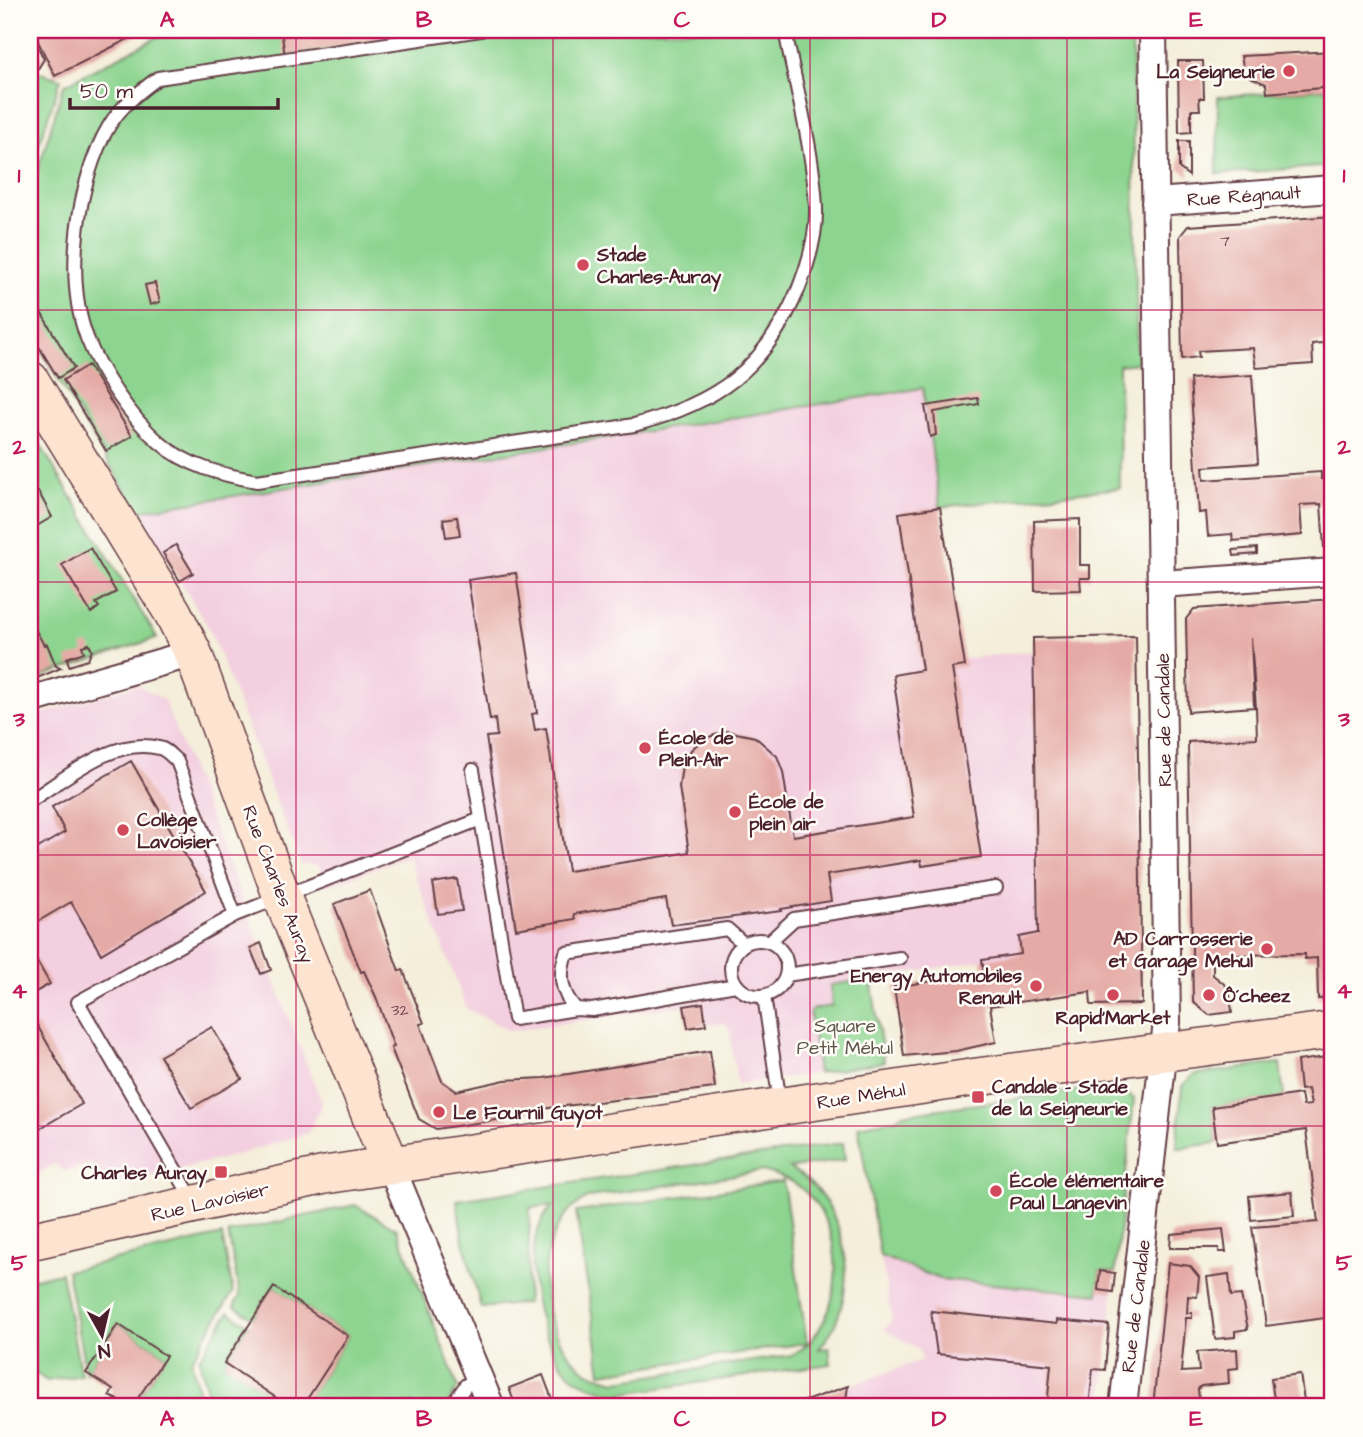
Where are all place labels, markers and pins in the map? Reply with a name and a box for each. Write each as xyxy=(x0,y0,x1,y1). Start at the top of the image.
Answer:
place label: La Seigneurie xyxy=(1156,59,1276,87)
marker: La Seigneurie xyxy=(1281,63,1297,79)
place label: Stade Charles-Auray xyxy=(596,242,722,292)
marker: Stade Charles-Auray xyxy=(575,257,591,273)
place label: École de Plein-Air xyxy=(659,725,735,774)
marker: École de Plein-Air xyxy=(637,740,653,756)
place label: École de plein air xyxy=(749,789,825,838)
marker: École de plein air xyxy=(727,804,743,820)
place label: Collège Lavoisier xyxy=(137,807,217,856)
marker: Collège Lavoisier xyxy=(115,822,131,838)
place label: AD Carrosserie et Garage Mehul xyxy=(1109,926,1254,976)
marker: AD Carrosserie et Garage Mehul xyxy=(1259,941,1275,957)
place label: Energy Automobiles Renault xyxy=(851,963,1022,1012)
marker: Energy Automobiles Renault xyxy=(1028,978,1044,994)
place label: Ô´cheez xyxy=(1223,983,1291,1010)
marker: Rapid'Market xyxy=(1105,987,1121,1003)
marker: Ô´cheez xyxy=(1201,987,1217,1003)
place label: Rapid'Market xyxy=(1056,1005,1171,1032)
place label: Candale - Stade de la Seigneurie xyxy=(991,1074,1129,1124)
marker: Candale - Stade de la Seigneurie xyxy=(970,1089,986,1105)
place label: Le Fournil Guyot xyxy=(453,1100,603,1128)
marker: Le Fournil Guyot xyxy=(431,1104,447,1120)
place label: Charles Auray xyxy=(81,1160,208,1188)
marker: Charles Auray xyxy=(213,1164,229,1180)
place label: École élémentaire Paul Langevin xyxy=(1010,1168,1165,1218)
marker: École élémentaire Paul Langevin xyxy=(988,1183,1004,1199)

